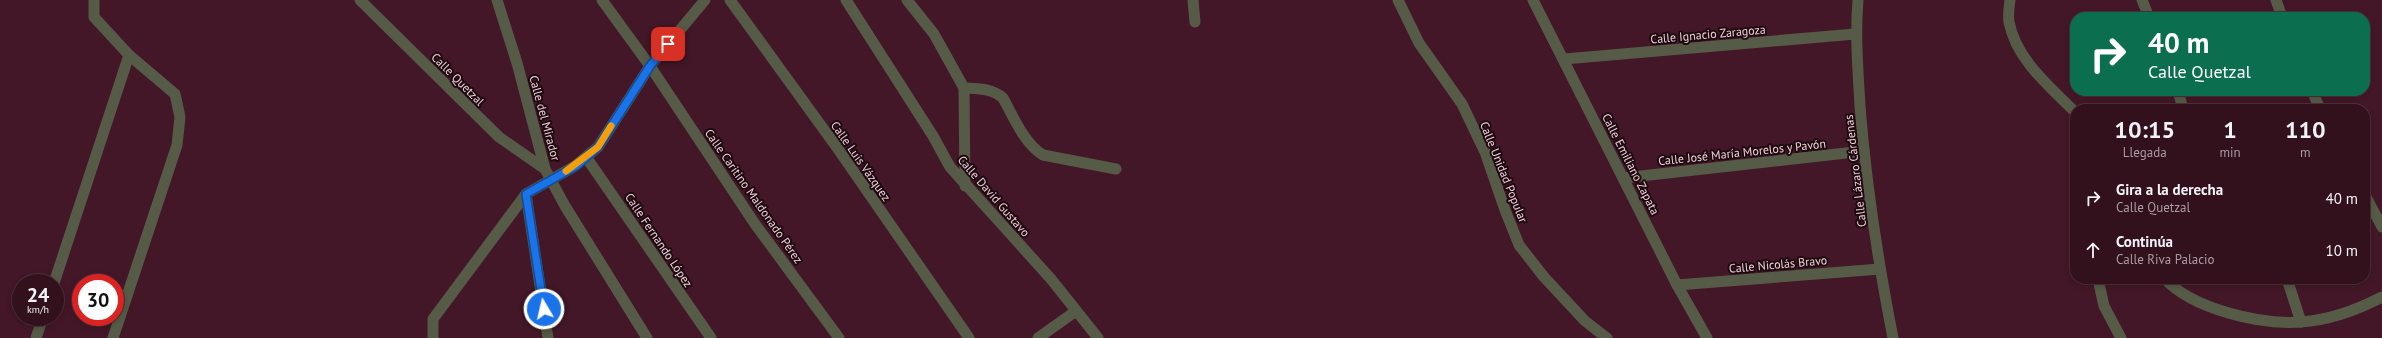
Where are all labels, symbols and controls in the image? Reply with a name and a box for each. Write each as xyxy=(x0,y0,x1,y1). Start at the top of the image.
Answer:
street label: Calle Ignacio Zaragoza xyxy=(1650,21,1766,47)
text: 40 m xyxy=(2148,24,2209,61)
pin xyxy=(651,27,685,61)
icon: right xyxy=(2082,28,2134,80)
icon: arrive xyxy=(657,33,679,55)
street label: Calle Quetzal xyxy=(428,49,488,109)
text: Calle Quetzal xyxy=(2148,60,2251,83)
street label: Calle del Mirador xyxy=(526,74,564,162)
street label: Calle Emiliano Zapata xyxy=(1599,111,1663,217)
street label: Calle Lázaro Cárdenas xyxy=(1841,114,1869,228)
text: 10:15 xyxy=(2114,114,2175,145)
text: 1 xyxy=(2223,114,2237,145)
text: 110 xyxy=(2285,114,2326,145)
street label: Calle Luis Vázquez xyxy=(828,118,894,204)
street label: Calle Unidad Popular xyxy=(1477,119,1531,225)
street label: Calle Caritino Maldonado Pérez xyxy=(702,126,806,266)
street label: Calle José María Morelos y Pavón xyxy=(1657,136,1827,168)
text: Llegada xyxy=(2123,144,2167,161)
text: min xyxy=(2219,144,2241,161)
text: m xyxy=(2300,144,2311,161)
street label: Calle David Gustavo xyxy=(955,152,1033,240)
text: Gira a la derecha xyxy=(2116,180,2223,199)
icon: right xyxy=(2082,187,2104,209)
text: 40 m xyxy=(2325,189,2358,208)
street label: Calle Fernando López xyxy=(622,190,696,290)
text: Calle Quetzal xyxy=(2116,199,2190,216)
text: Continúa xyxy=(2116,232,2173,251)
icon: ahead xyxy=(2082,239,2104,261)
text: 10 m xyxy=(2325,241,2358,260)
text: Calle Riva Palacio xyxy=(2116,251,2215,268)
street label: Calle Nicolás Bravo xyxy=(1728,252,1828,276)
speed limit sign: 30 xyxy=(72,274,124,326)
text: 24 xyxy=(27,282,49,308)
position arrow xyxy=(523,288,565,330)
text: km/h xyxy=(27,303,49,316)

